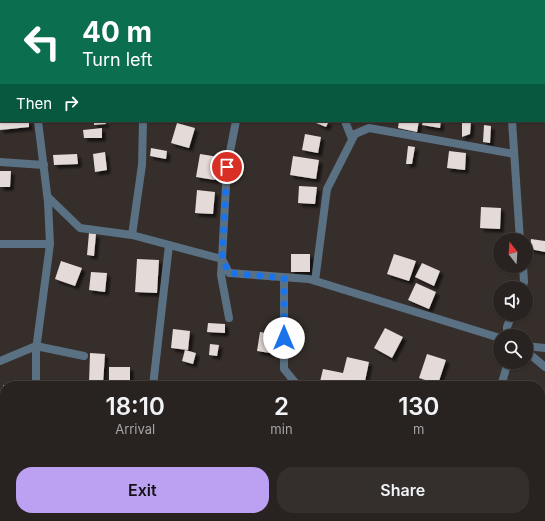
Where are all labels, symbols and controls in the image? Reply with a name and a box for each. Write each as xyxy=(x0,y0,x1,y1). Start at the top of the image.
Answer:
text: 40 m xyxy=(82,15,152,49)
icon: left xyxy=(16,16,68,68)
text: Turn left xyxy=(82,49,152,70)
icon: right xyxy=(60,92,82,114)
text: Then xyxy=(16,94,52,113)
pin xyxy=(210,150,244,184)
icon: arrive xyxy=(216,156,238,178)
north arrow xyxy=(493,233,533,273)
map controls xyxy=(493,233,533,369)
button: sound xyxy=(493,281,533,321)
position arrow xyxy=(263,317,305,359)
button: search xyxy=(493,329,533,369)
text: 18:10 xyxy=(106,392,165,421)
text: 2 xyxy=(274,392,289,421)
text: 130 xyxy=(398,392,439,421)
text: Arrival xyxy=(115,421,155,437)
text: min xyxy=(270,421,293,437)
text: m xyxy=(413,421,424,437)
button: Exit xyxy=(16,467,269,513)
button: Share xyxy=(277,467,529,513)

